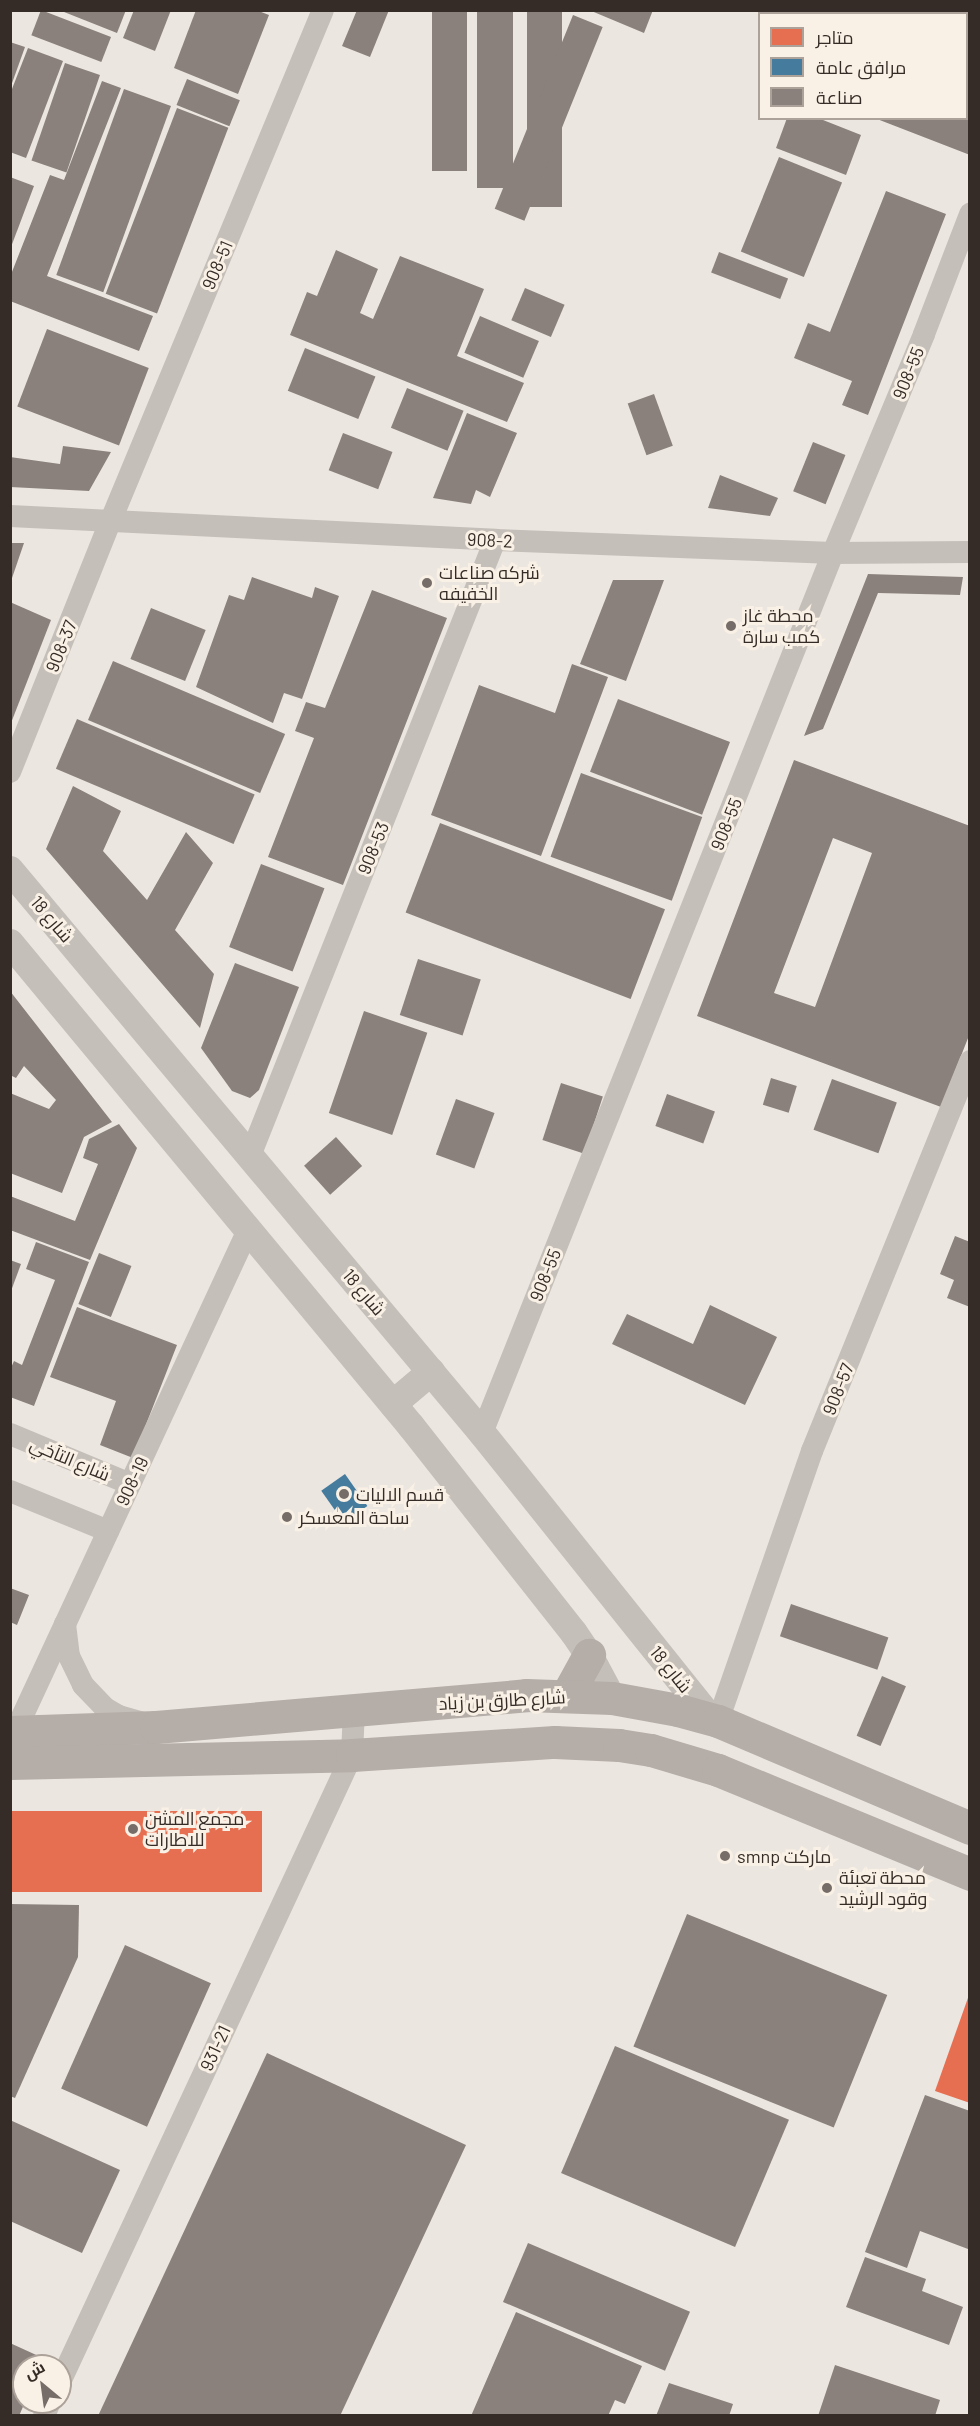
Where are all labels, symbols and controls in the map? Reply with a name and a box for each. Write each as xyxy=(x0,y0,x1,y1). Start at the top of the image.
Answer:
legend xyxy=(758,12,968,120)
text: متاجر xyxy=(816,26,854,48)
text: مرافق عامة xyxy=(816,56,906,78)
text: صناعة xyxy=(816,86,862,108)
street label: 908-51 xyxy=(197,237,237,293)
street label: 908-55 xyxy=(888,344,928,402)
street label: 908-2 xyxy=(467,528,513,552)
place label: شركه صناعات الخفيفه xyxy=(439,562,540,604)
marker: شركه صناعات الخفيفه xyxy=(420,576,434,590)
place label: محطة غاز كمب سارة xyxy=(743,605,820,648)
street label: 908-37 xyxy=(41,617,81,675)
marker: محطة غاز كمب سارة xyxy=(724,619,738,633)
street label: 908-55 xyxy=(706,795,746,853)
street label: 908-53 xyxy=(353,819,393,877)
street label: شارع 18 xyxy=(26,891,78,947)
street label: 908-55 xyxy=(525,1246,565,1304)
street label: شارع 18 xyxy=(338,1264,390,1320)
street label: 908-57 xyxy=(818,1360,858,1418)
street label: شارع التآخي xyxy=(27,1432,113,1486)
street label: 908-19 xyxy=(111,1453,153,1509)
place label: قسم الاليات xyxy=(356,1483,444,1505)
marker: قسم الاليات xyxy=(337,1487,351,1501)
place label: ساحة المعسكر xyxy=(299,1506,409,1528)
marker: ساحة المعسكر xyxy=(280,1510,294,1524)
street label: شارع 18 xyxy=(646,1641,696,1697)
street label: شارع طارق بن زياد xyxy=(438,1686,566,1714)
place label: مجمع المشن للاطارات xyxy=(145,1808,244,1850)
marker: مجمع المشن للاطارات xyxy=(126,1822,140,1836)
place label: smnp ماركت xyxy=(737,1845,831,1867)
marker: smnp ماركت xyxy=(718,1849,732,1863)
place label: محطة تعبئة وقود الرشيد xyxy=(839,1867,927,1910)
marker: محطة تعبئة وقود الرشيد xyxy=(820,1881,834,1895)
street label: 931-21 xyxy=(195,2022,235,2074)
north arrow xyxy=(12,2354,72,2414)
text: ش xyxy=(20,2356,48,2383)

